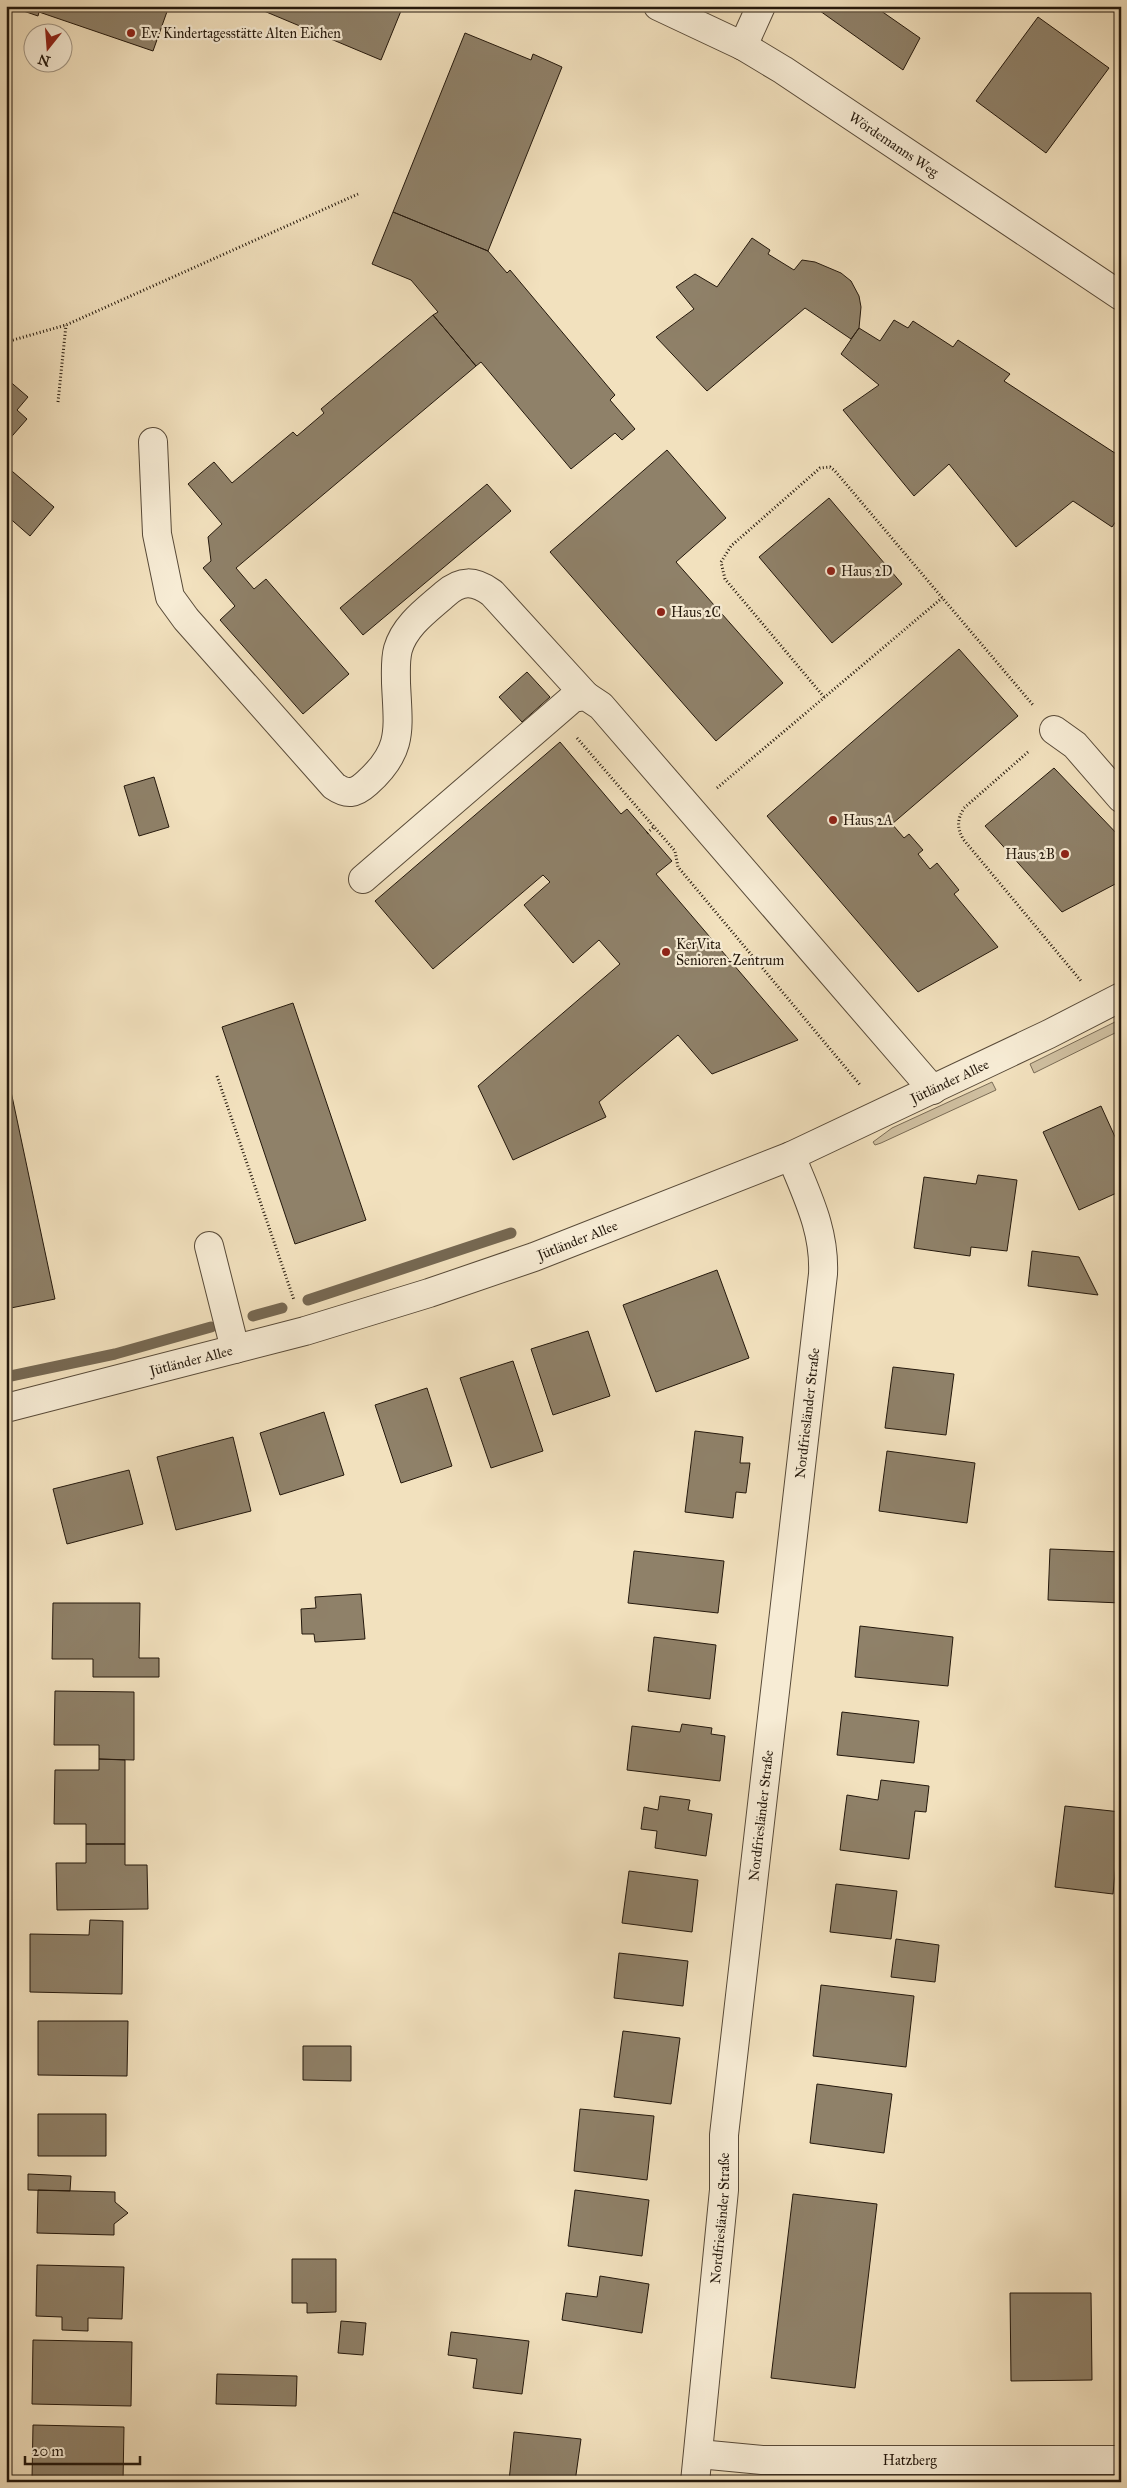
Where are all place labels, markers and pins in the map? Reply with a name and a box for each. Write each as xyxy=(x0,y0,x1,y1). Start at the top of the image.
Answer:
place label: Ev. Kindertagesstätte Alten Eichen xyxy=(141,25,341,42)
marker: Ev. Kindertagesstätte Alten Eichen xyxy=(125,27,137,39)
place label: Haus 2D xyxy=(841,563,893,580)
marker: Haus 2D xyxy=(825,565,837,577)
place label: Haus 2C xyxy=(671,604,721,621)
marker: Haus 2C xyxy=(655,606,667,618)
place label: Haus 2A xyxy=(843,812,894,829)
marker: Haus 2A xyxy=(827,814,839,826)
place label: Haus 2B xyxy=(1005,846,1055,863)
marker: Haus 2B xyxy=(1059,848,1071,860)
place label: KerVita Senioren-Zentrum xyxy=(676,936,784,969)
marker: KerVita Senioren-Zentrum xyxy=(660,946,672,958)

